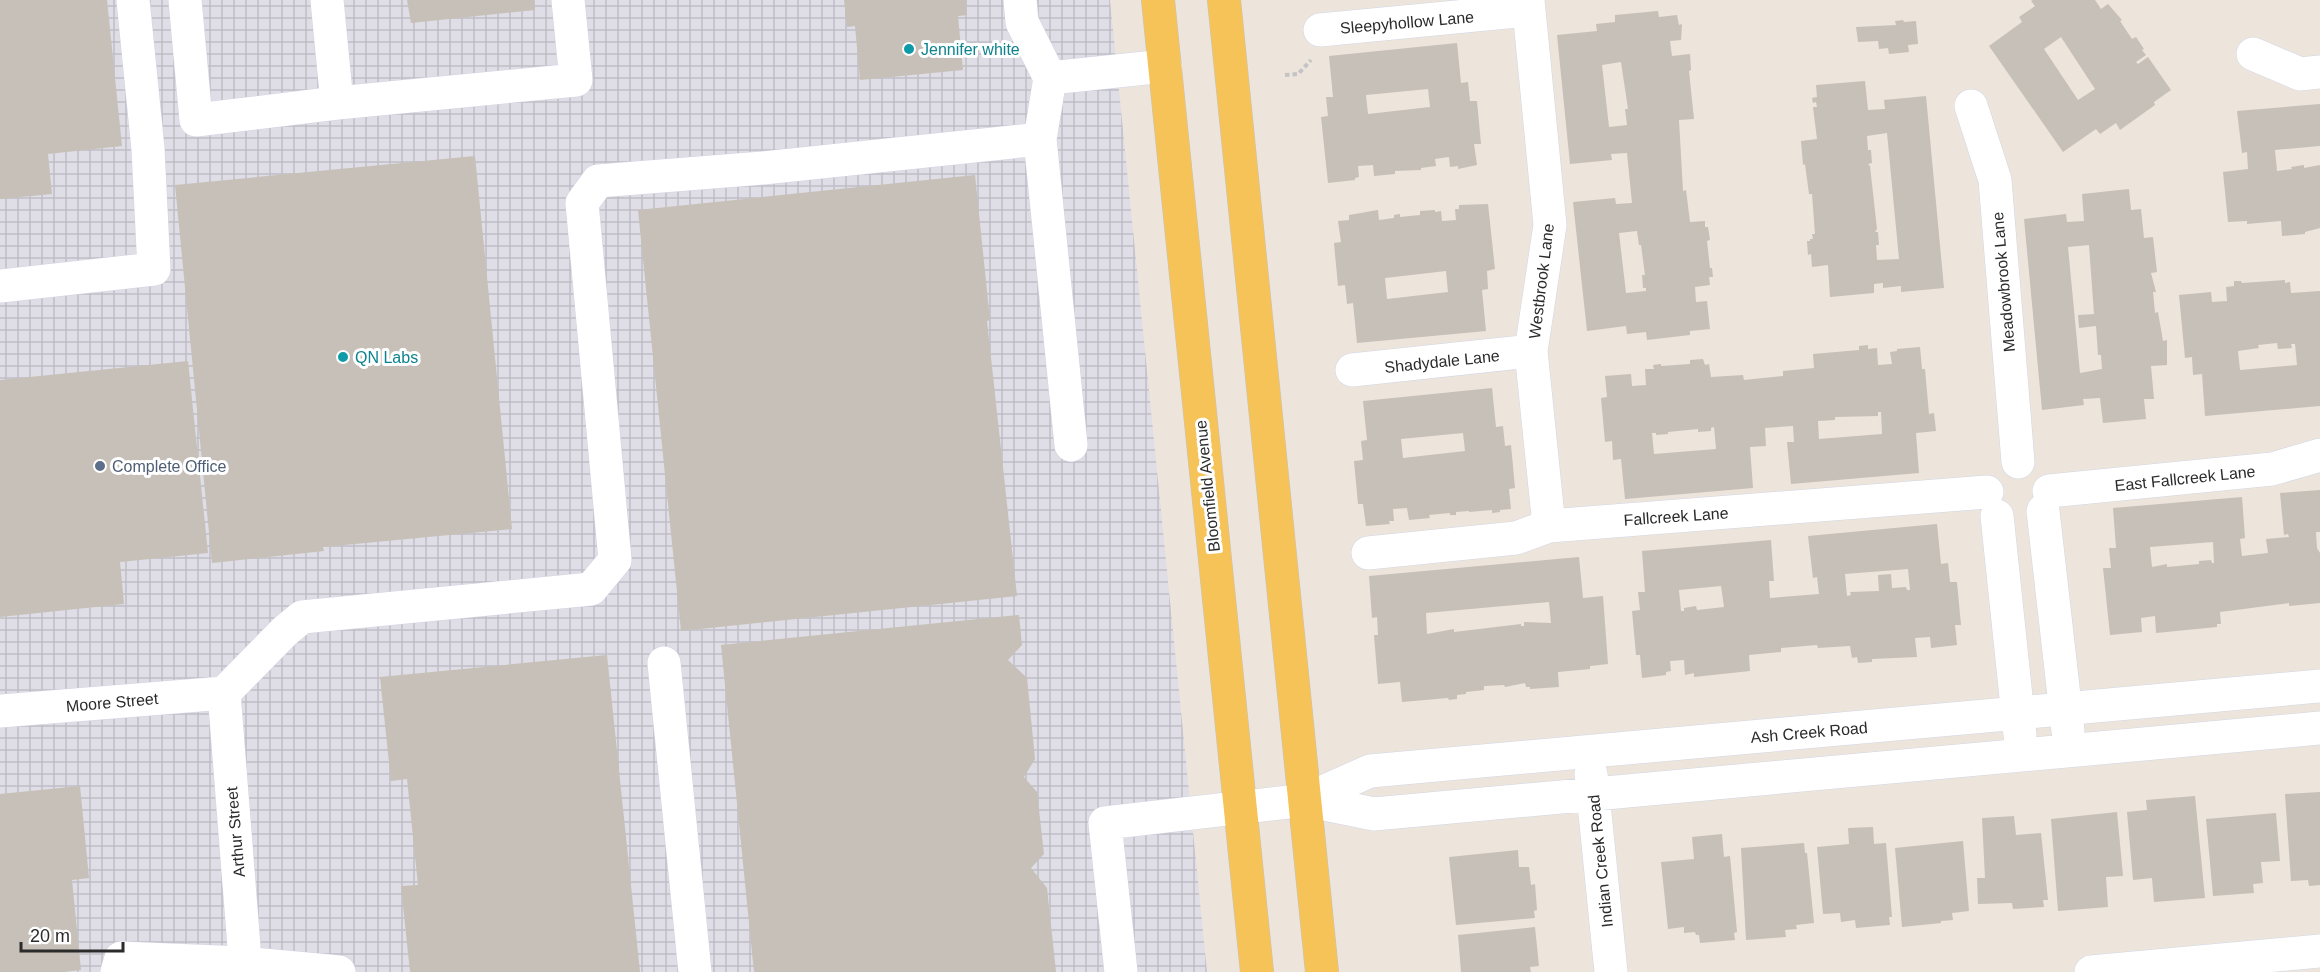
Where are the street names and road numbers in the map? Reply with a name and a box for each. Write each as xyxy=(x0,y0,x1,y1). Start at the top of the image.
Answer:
street label: Sleepyhollow Lane xyxy=(1339,8,1475,37)
street label: Meadowbrook Lane xyxy=(1989,211,2018,353)
street label: Westbrook Lane xyxy=(1526,222,1557,340)
street label: Shadydale Lane xyxy=(1384,347,1501,376)
street label: Bloomfield Avenue xyxy=(1192,419,1223,553)
street label: East Fallcreek Lane xyxy=(2114,463,2256,494)
street label: Fallcreek Lane xyxy=(1623,504,1729,529)
street label: Moore Street xyxy=(65,690,159,715)
street label: Ash Creek Road xyxy=(1750,719,1868,746)
street label: Arthur Street xyxy=(223,785,248,878)
street label: Indian Creek Road xyxy=(1585,794,1616,928)

